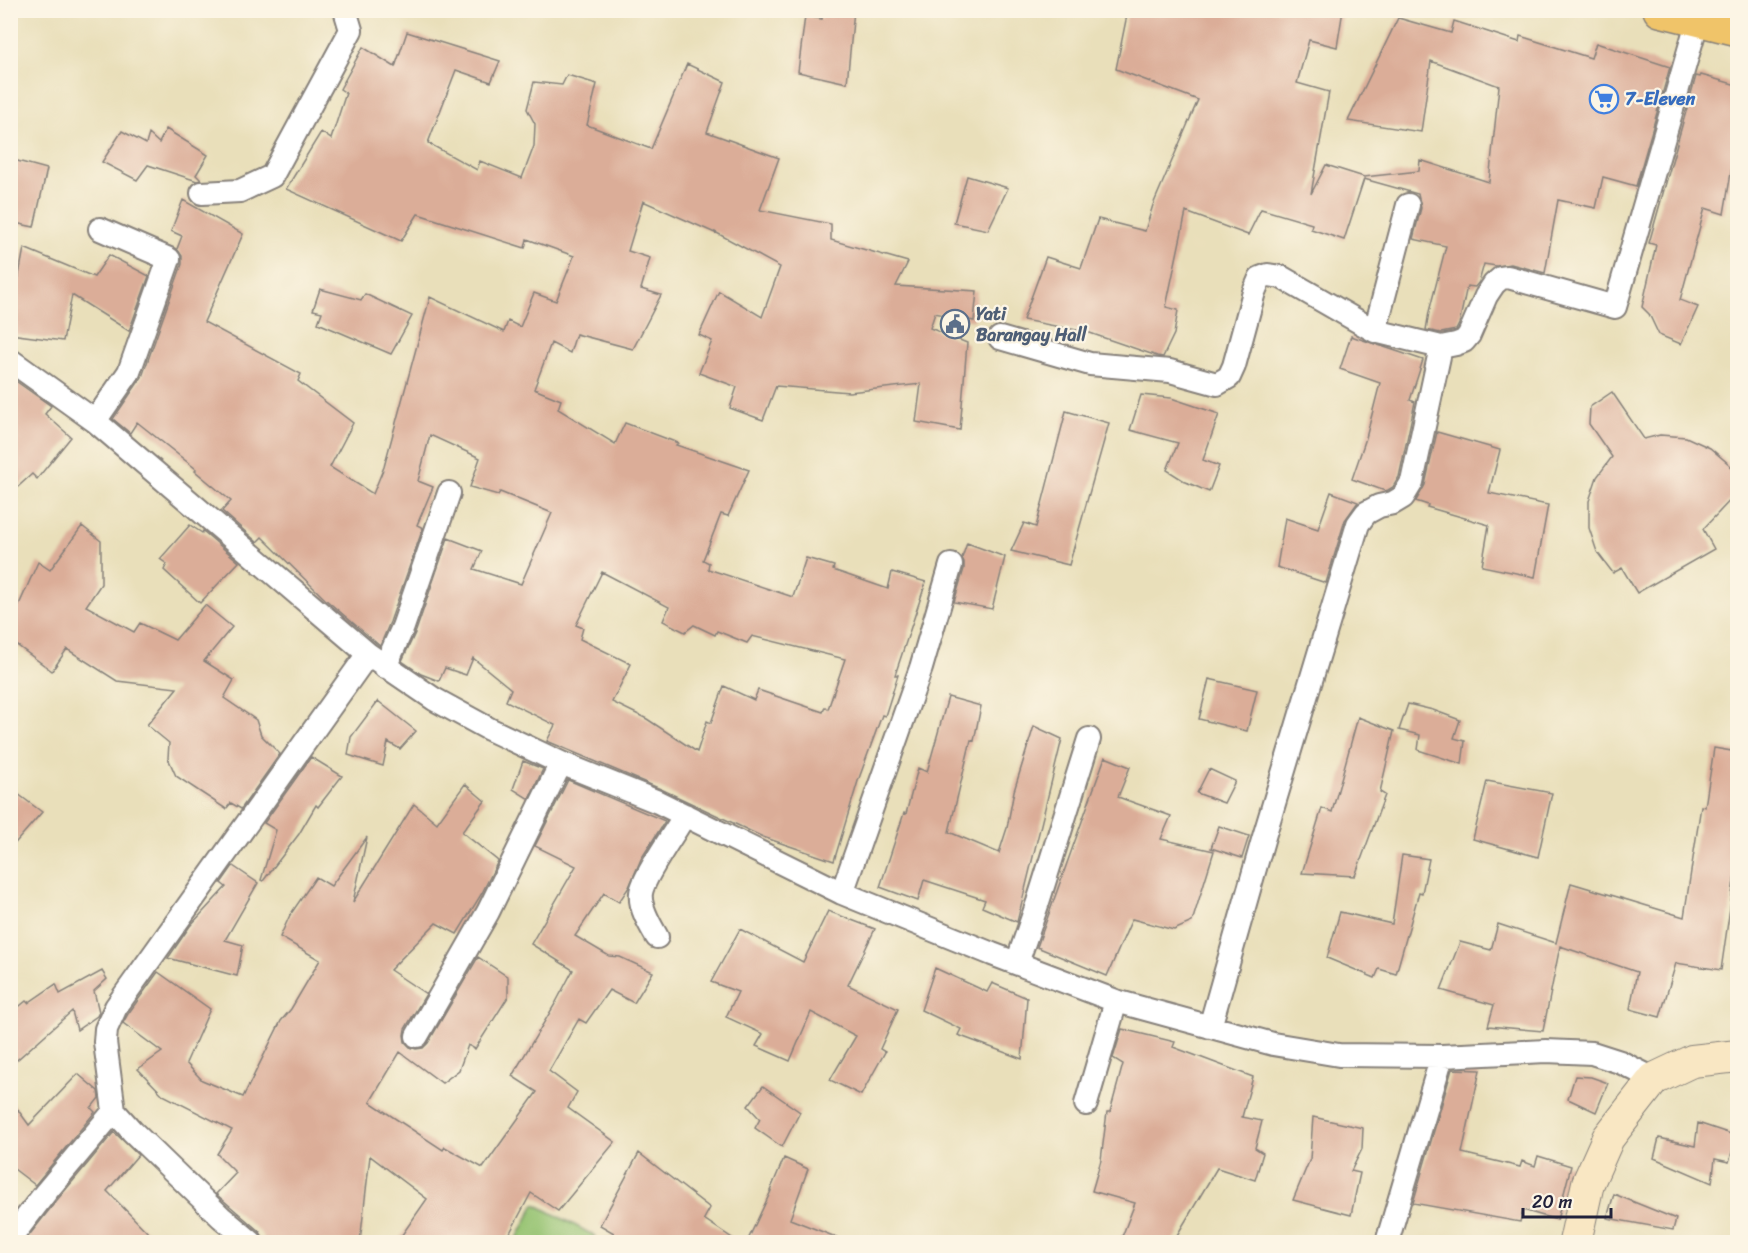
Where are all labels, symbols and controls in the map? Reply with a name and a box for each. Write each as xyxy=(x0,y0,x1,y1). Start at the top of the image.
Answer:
supermarket icon: 7-Eleven xyxy=(1588,83,1620,115)
place label: 7-Eleven xyxy=(1625,83,1696,115)
place label: Yati Barangay Hall xyxy=(976,298,1088,351)
public building icon: Yati Barangay Hall xyxy=(939,308,971,340)
scale bar xyxy=(1523,1181,1612,1219)
text: 20 m xyxy=(1532,1186,1572,1218)

